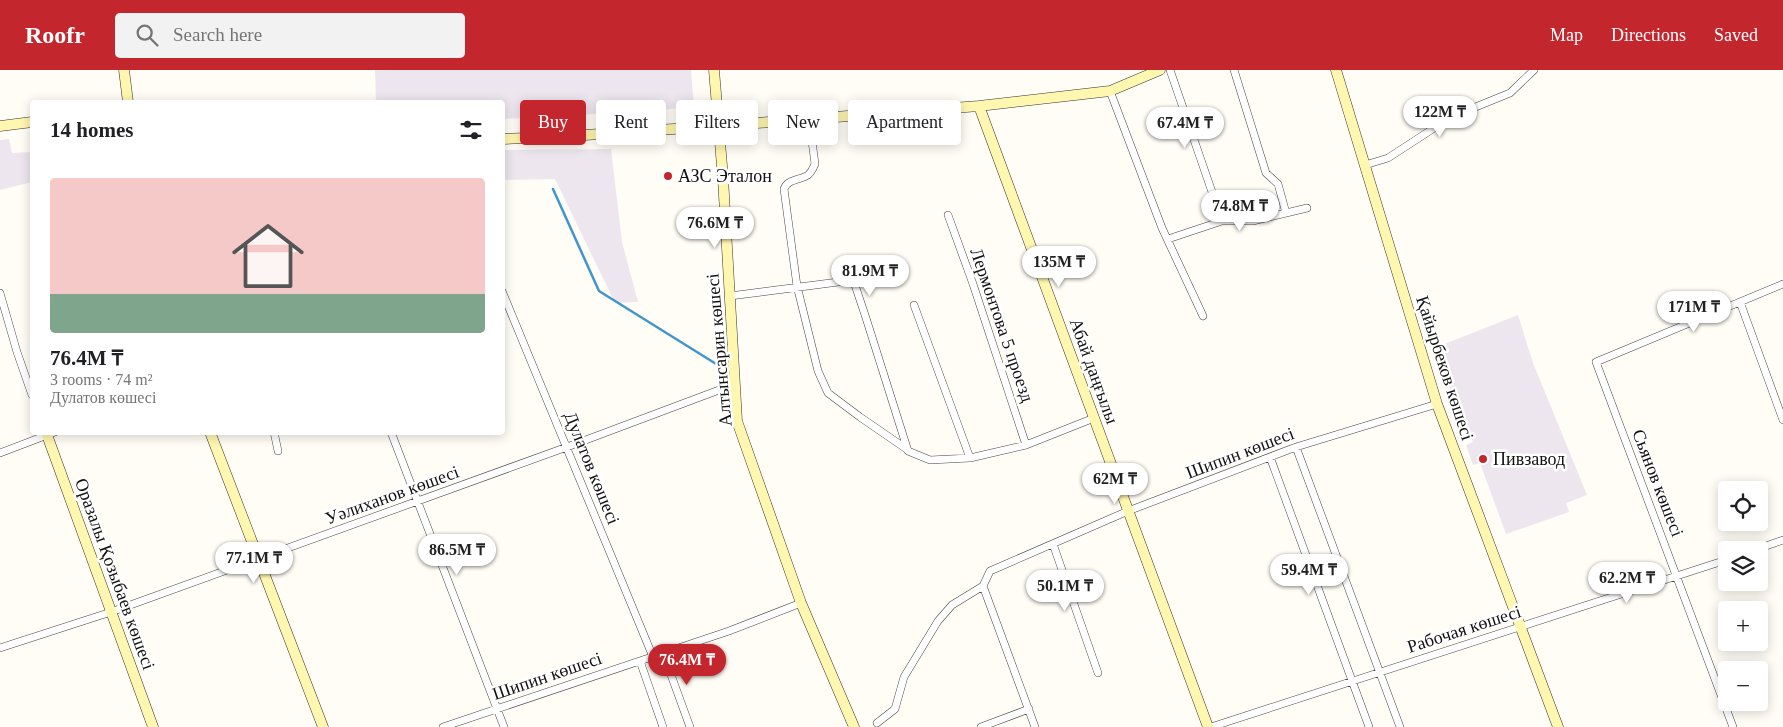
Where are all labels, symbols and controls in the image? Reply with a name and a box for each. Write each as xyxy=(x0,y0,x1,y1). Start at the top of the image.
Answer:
search box xyxy=(115,13,465,58)
icon: search xyxy=(133,21,161,49)
text: Roofr xyxy=(25,22,85,48)
text: Search here xyxy=(173,24,262,45)
text: Map xyxy=(1550,25,1583,45)
text: Directions xyxy=(1611,25,1686,45)
text: Saved xyxy=(1714,25,1758,45)
pin: 122M ₸ xyxy=(1399,96,1481,138)
chip: Buy xyxy=(520,100,586,145)
chip: Rent xyxy=(596,100,666,145)
chip: Filters xyxy=(676,100,758,145)
chip: New xyxy=(768,100,838,145)
chip: Apartment xyxy=(848,100,961,145)
text: 122M ₸ xyxy=(1414,103,1466,120)
pin: 67.4M ₸ xyxy=(1139,106,1231,149)
text: 67.4M ₸ xyxy=(1157,114,1213,131)
icon: filters xyxy=(457,116,485,144)
text: 14 homes xyxy=(50,118,133,142)
place label: АЗС Эталон xyxy=(678,166,772,186)
marker: АЗС Эталон xyxy=(662,170,674,182)
pin: 74.8M ₸ xyxy=(1194,190,1286,232)
text: 74.8M ₸ xyxy=(1212,197,1268,214)
pin: 76.6M ₸ xyxy=(669,206,761,249)
icon: home xyxy=(223,211,313,301)
text: 76.6M ₸ xyxy=(687,214,743,231)
street label: Лермонтова 5 проезд xyxy=(966,245,1038,405)
pin: 135M ₸ xyxy=(1018,246,1100,288)
text: 135M ₸ xyxy=(1033,253,1085,270)
pin: 81.9M ₸ xyxy=(824,254,916,297)
text: 81.9M ₸ xyxy=(842,262,898,279)
street label: Алтынсарин көшесі xyxy=(702,273,736,427)
pin: 171M ₸ xyxy=(1653,290,1735,333)
street label: Қайырбеков көшесі xyxy=(1412,293,1478,443)
text: 171M ₸ xyxy=(1668,298,1720,315)
street label: Абай даңғылы xyxy=(1066,316,1122,426)
text: 76.4M ₸ xyxy=(50,346,123,370)
text: 3 rooms · 74 m² xyxy=(50,371,153,388)
text: Дулатов көшесі xyxy=(50,389,156,406)
street label: Дулатов көшесі xyxy=(560,409,624,527)
street label: Шипин көшесі xyxy=(1183,423,1297,483)
street label: Сьянов көшесі xyxy=(1628,427,1688,539)
place label: Пивзавод xyxy=(1493,449,1565,469)
marker: Пивзавод xyxy=(1477,453,1489,465)
street label: Уәлиханов көшесі xyxy=(322,462,462,528)
pin: 62M ₸ xyxy=(1080,462,1150,505)
text: 62M ₸ xyxy=(1093,470,1137,487)
street label: Оразалы Қозыбаев көшесі xyxy=(71,476,159,672)
map controls xyxy=(1718,481,1768,711)
button: locate xyxy=(1718,481,1768,531)
pin: 86.5M ₸ xyxy=(411,534,503,576)
text: 86.5M ₸ xyxy=(429,541,485,558)
button: layers xyxy=(1718,541,1768,591)
pin: 77.1M ₸ xyxy=(208,542,300,584)
text: 77.1M ₸ xyxy=(226,549,282,566)
pin: 59.4M ₸ xyxy=(1263,554,1355,596)
text: 59.4M ₸ xyxy=(1281,561,1337,578)
pin: 62.2M ₸ xyxy=(1581,562,1673,604)
text: 62.2M ₸ xyxy=(1599,569,1655,586)
pin: 50.1M ₸ xyxy=(1019,570,1111,612)
text: 50.1M ₸ xyxy=(1037,577,1093,594)
street label: Рабочая көшесі xyxy=(1405,601,1523,657)
button: + xyxy=(1718,601,1768,651)
pin: 76.4M ₸ xyxy=(641,644,733,686)
street label: Шипин көшесі xyxy=(490,648,604,704)
text: 76.4M ₸ xyxy=(659,651,715,668)
button: − xyxy=(1718,661,1768,711)

